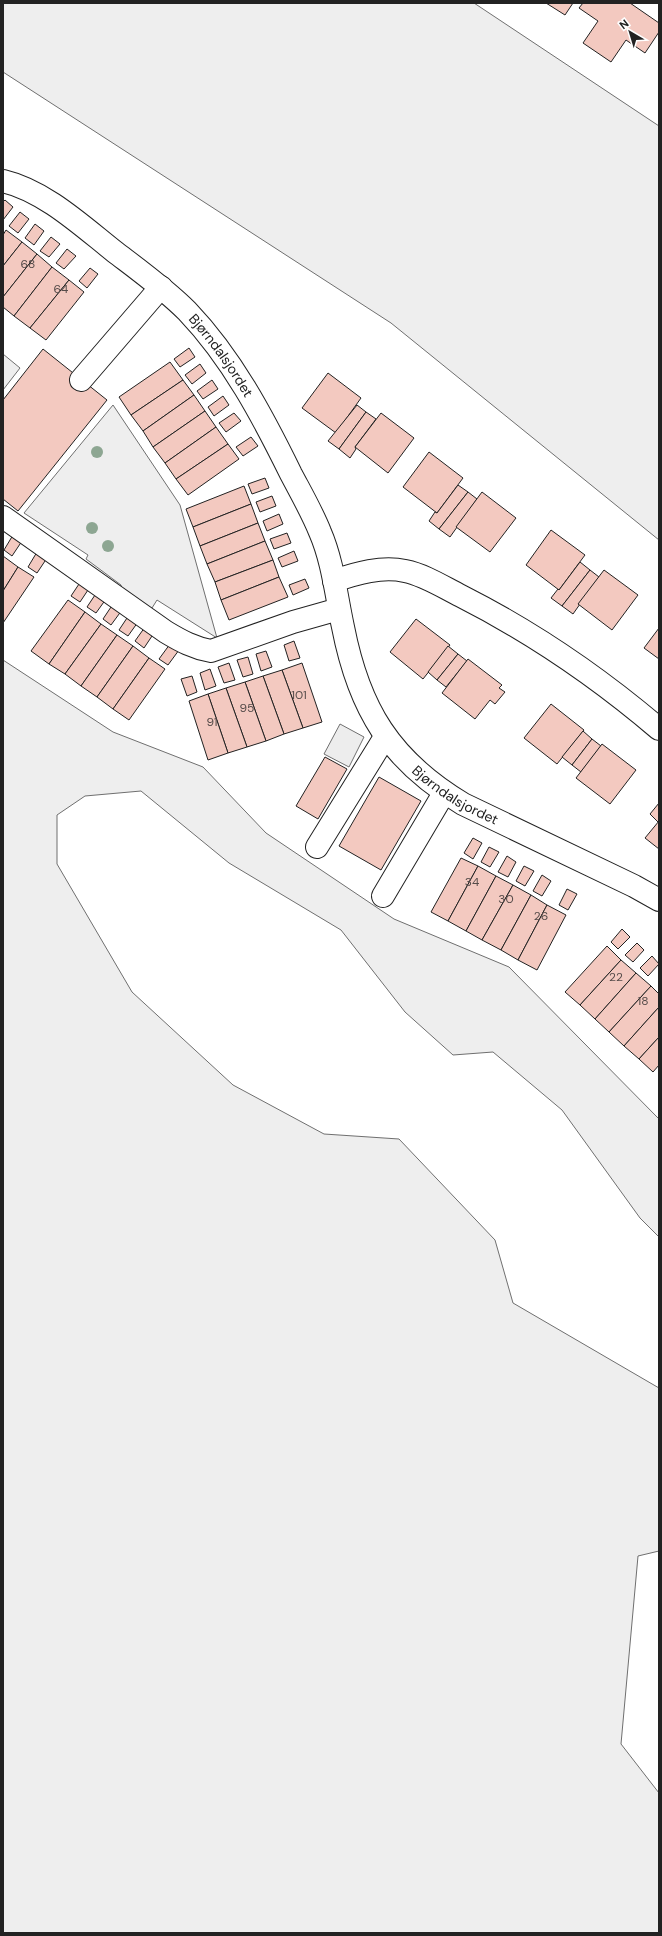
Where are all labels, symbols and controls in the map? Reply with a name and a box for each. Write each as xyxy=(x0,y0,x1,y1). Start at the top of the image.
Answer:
north arrow xyxy=(610,12,650,52)
text: N xyxy=(616,16,631,32)
house number: 68 xyxy=(21,256,35,272)
house number: 64 xyxy=(54,281,68,297)
street label: Bjørndalsjordet xyxy=(185,310,257,400)
house number: 101 xyxy=(291,687,307,703)
house number: 95 xyxy=(240,700,254,716)
house number: 91 xyxy=(206,714,218,730)
street label: Bjørndalsjordet xyxy=(408,761,501,829)
house number: 34 xyxy=(465,874,479,890)
house number: 30 xyxy=(498,891,514,907)
house number: 26 xyxy=(534,908,548,924)
house number: 22 xyxy=(609,969,623,985)
house number: 18 xyxy=(637,993,649,1009)

